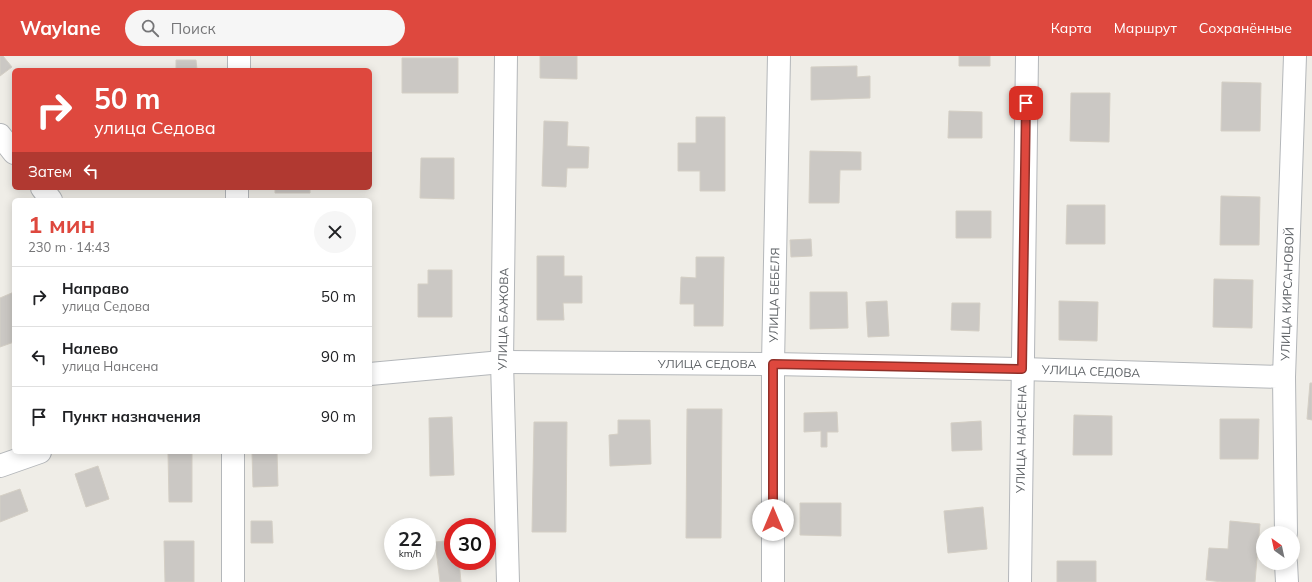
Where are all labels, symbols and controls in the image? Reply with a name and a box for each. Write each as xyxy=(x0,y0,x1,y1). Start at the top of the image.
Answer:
search box xyxy=(125,10,405,46)
text: Waylane xyxy=(20,16,101,40)
icon: search xyxy=(139,17,161,39)
text: Поиск xyxy=(171,19,216,38)
text: Карта xyxy=(1051,19,1092,37)
text: Маршрут xyxy=(1114,19,1177,37)
text: Сохранённые xyxy=(1199,19,1292,37)
text: 50 m xyxy=(94,81,160,116)
icon: right xyxy=(28,84,80,136)
pin xyxy=(1009,86,1043,120)
icon: arrive xyxy=(1015,92,1037,114)
text: улица Седова xyxy=(94,116,216,139)
icon: left xyxy=(80,160,102,182)
text: Затем xyxy=(28,162,72,181)
text: 1 мин xyxy=(28,209,95,239)
button: close xyxy=(314,211,356,253)
street label: УЛИЦА КИРСАНОВОЙ xyxy=(1277,227,1297,362)
text: 230 m · 14:43 xyxy=(28,239,110,255)
street label: УЛИЦА БЕБЕЛЯ xyxy=(766,247,782,344)
street label: УЛИЦА БАЖОВА xyxy=(495,267,511,371)
text: Направо xyxy=(62,279,129,298)
icon: right xyxy=(28,286,50,308)
text: 50 m xyxy=(321,287,356,306)
text: улица Седова xyxy=(62,298,150,314)
text: Налево xyxy=(62,339,118,358)
icon: left xyxy=(28,346,50,368)
text: 90 m xyxy=(321,347,356,366)
street label: УЛИЦА СЕДОВА xyxy=(657,356,757,371)
text: улица Нансена xyxy=(62,358,158,374)
street label: УЛИЦА СЕДОВА xyxy=(1040,362,1141,380)
street label: УЛИЦА НАНСЕНА xyxy=(1013,385,1029,494)
icon: arrive xyxy=(28,406,50,428)
text: Пункт назначения xyxy=(62,407,201,426)
text: 90 m xyxy=(321,407,356,426)
position arrow xyxy=(752,499,794,541)
speed limit sign: 30 xyxy=(444,518,496,570)
text: 22 xyxy=(398,526,422,551)
north arrow xyxy=(1256,526,1300,570)
map controls xyxy=(1256,526,1300,570)
text: km/h xyxy=(399,547,421,560)

